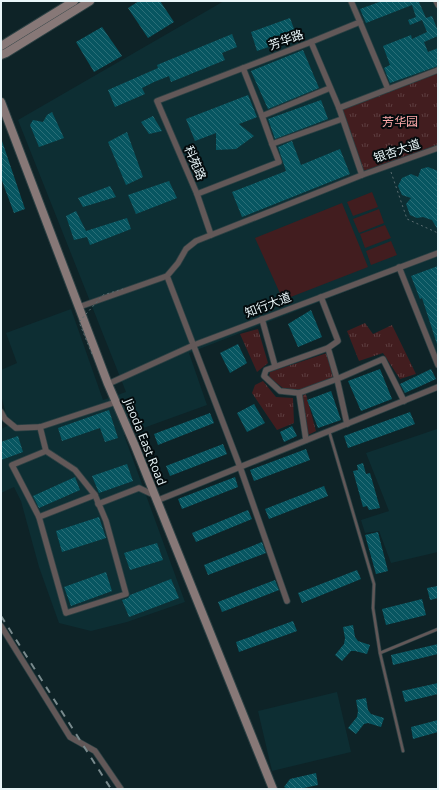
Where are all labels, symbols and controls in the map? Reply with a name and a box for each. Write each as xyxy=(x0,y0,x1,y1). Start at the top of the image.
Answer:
street label: 芳华路 xyxy=(266,25,306,54)
park label: 芳华园 xyxy=(382,113,418,130)
street label: 银杏大道 xyxy=(371,135,422,166)
street label: 科苑路 xyxy=(181,143,210,183)
street label: 知行大道 xyxy=(242,288,293,321)
street label: Jiaoda East Road xyxy=(120,395,171,488)

